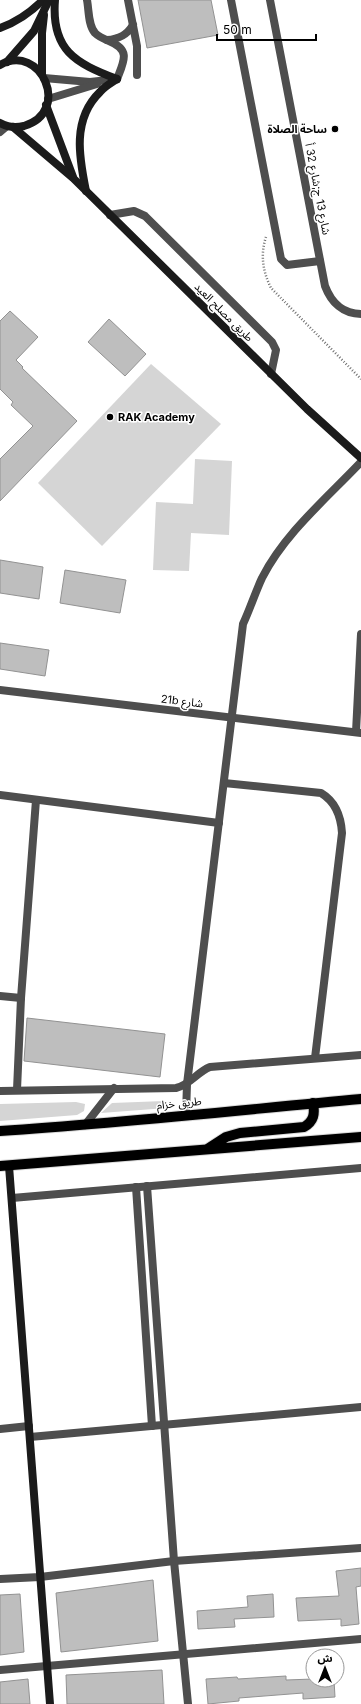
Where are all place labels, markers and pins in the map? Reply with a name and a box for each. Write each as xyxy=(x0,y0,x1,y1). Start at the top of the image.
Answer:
place label: ساحة الصلاة xyxy=(267,122,327,136)
marker: ساحة الصلاة xyxy=(330,124,340,134)
place label: RAK Academy xyxy=(118,410,195,424)
marker: RAK Academy xyxy=(105,412,115,422)

